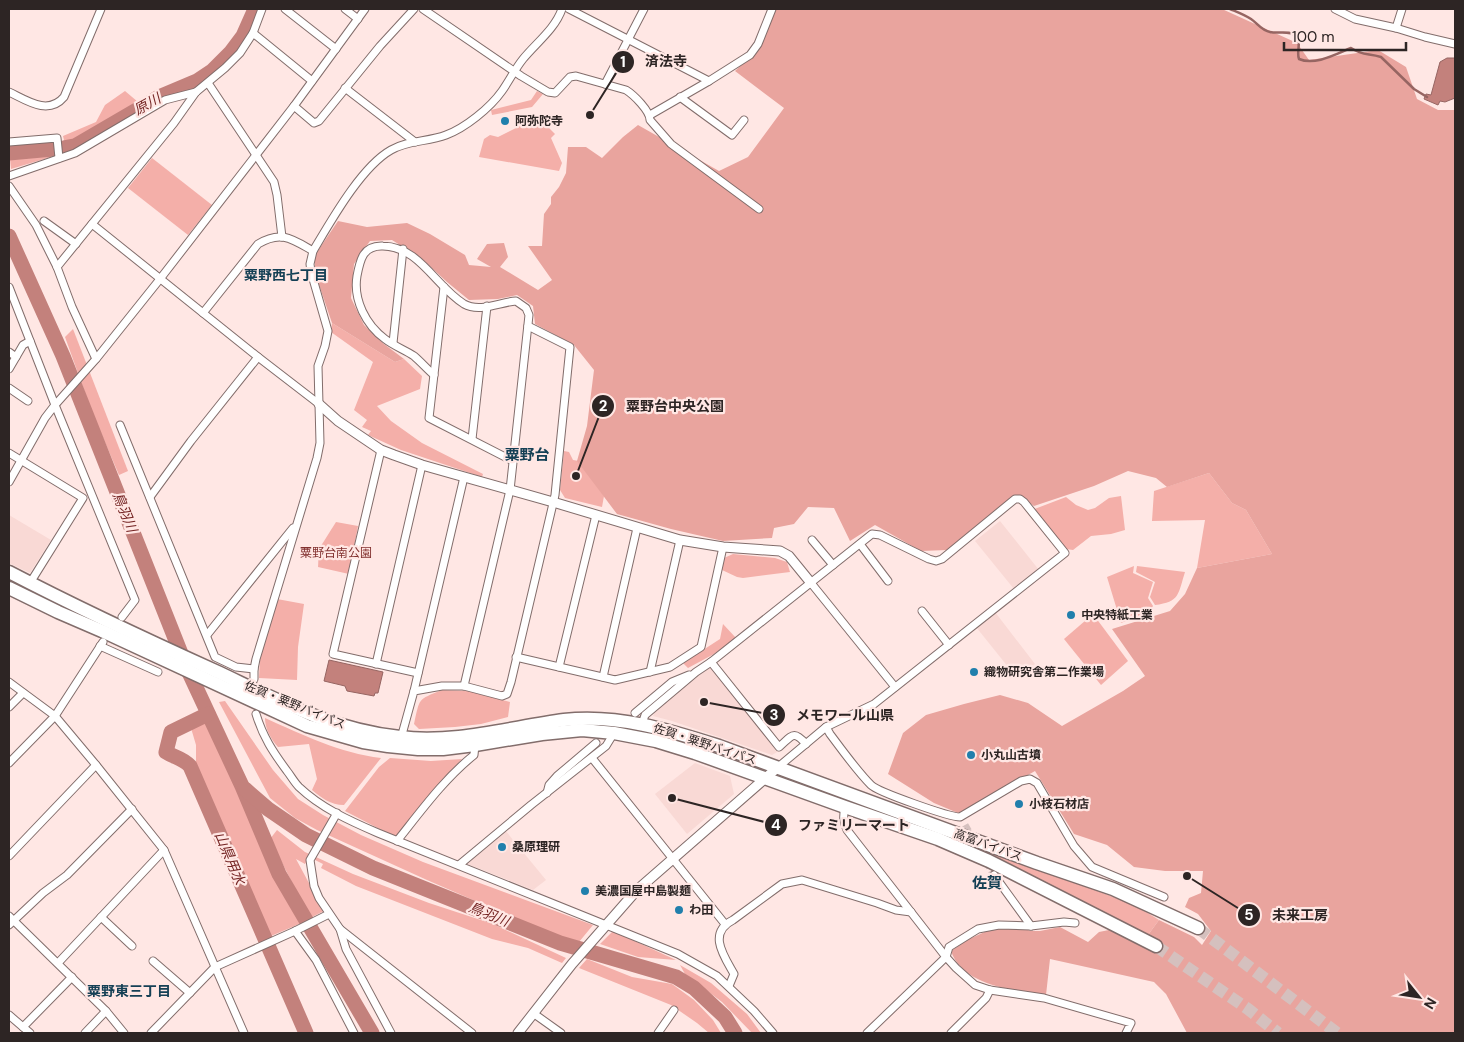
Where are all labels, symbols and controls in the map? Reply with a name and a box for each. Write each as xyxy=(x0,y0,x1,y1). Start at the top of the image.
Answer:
scale bar xyxy=(1284,20,1406,52)
text: 100 m xyxy=(1292,27,1335,47)
callout: 済法寺 xyxy=(610,47,697,76)
text: 1 xyxy=(620,52,626,72)
text: 済法寺 xyxy=(645,52,687,70)
water label: 原川 xyxy=(130,88,165,119)
place label: 阿弥陀寺 xyxy=(515,113,563,129)
marker: 阿弥陀寺 xyxy=(499,115,511,127)
district label: 粟野西七丁目 xyxy=(244,266,328,284)
callout: 粟野台中央公園 xyxy=(591,391,734,420)
text: 2 xyxy=(599,396,608,416)
text: 粟野台中央公園 xyxy=(626,397,724,415)
district label: 粟野台 xyxy=(504,445,550,465)
water label: 鳥羽川 xyxy=(109,489,142,537)
park label: 粟野台南公園 xyxy=(300,545,372,561)
place label: 中央特紙工業 xyxy=(1081,607,1153,623)
marker: 中央特紙工業 xyxy=(1065,609,1077,621)
place label: 織物研究舎第二作業場 xyxy=(984,664,1104,680)
marker: 織物研究舎第二作業場 xyxy=(968,666,980,678)
street label: 佐賀・粟野バイパス xyxy=(242,677,348,733)
callout: メモワール山県 xyxy=(761,701,904,730)
text: 3 xyxy=(769,705,779,725)
text: メモワール山県 xyxy=(796,706,894,724)
street label: 佐賀・粟野バイパス xyxy=(651,720,759,768)
place label: 小丸山古墳 xyxy=(981,747,1041,763)
marker: 小丸山古墳 xyxy=(965,749,977,761)
place label: 小枝石材店 xyxy=(1029,796,1089,812)
marker: 小枝石材店 xyxy=(1013,798,1025,810)
callout: ファミリーマート xyxy=(763,810,920,839)
text: 4 xyxy=(771,815,781,835)
text: ファミリーマート xyxy=(798,816,910,834)
street label: 高富バイパス xyxy=(952,825,1024,865)
water label: 山県用水 xyxy=(211,829,250,889)
place label: 桑原理研 xyxy=(512,839,560,855)
marker: 桑原理研 xyxy=(496,841,508,853)
district label: 佐賀 xyxy=(972,873,1002,893)
place label: 美濃国屋中島製麺 xyxy=(595,883,691,899)
marker: 美濃国屋中島製麺 xyxy=(579,885,591,897)
water label: 鳥羽川 xyxy=(466,898,514,931)
callout: 未来工房 xyxy=(1237,900,1338,929)
place label: わ田 xyxy=(689,902,713,918)
marker: わ田 xyxy=(673,904,685,916)
text: 5 xyxy=(1244,905,1254,925)
text: 未来工房 xyxy=(1272,906,1328,924)
north arrow xyxy=(1394,972,1444,1022)
district label: 粟野東三丁目 xyxy=(87,982,171,1000)
text: N xyxy=(1420,995,1441,1012)

